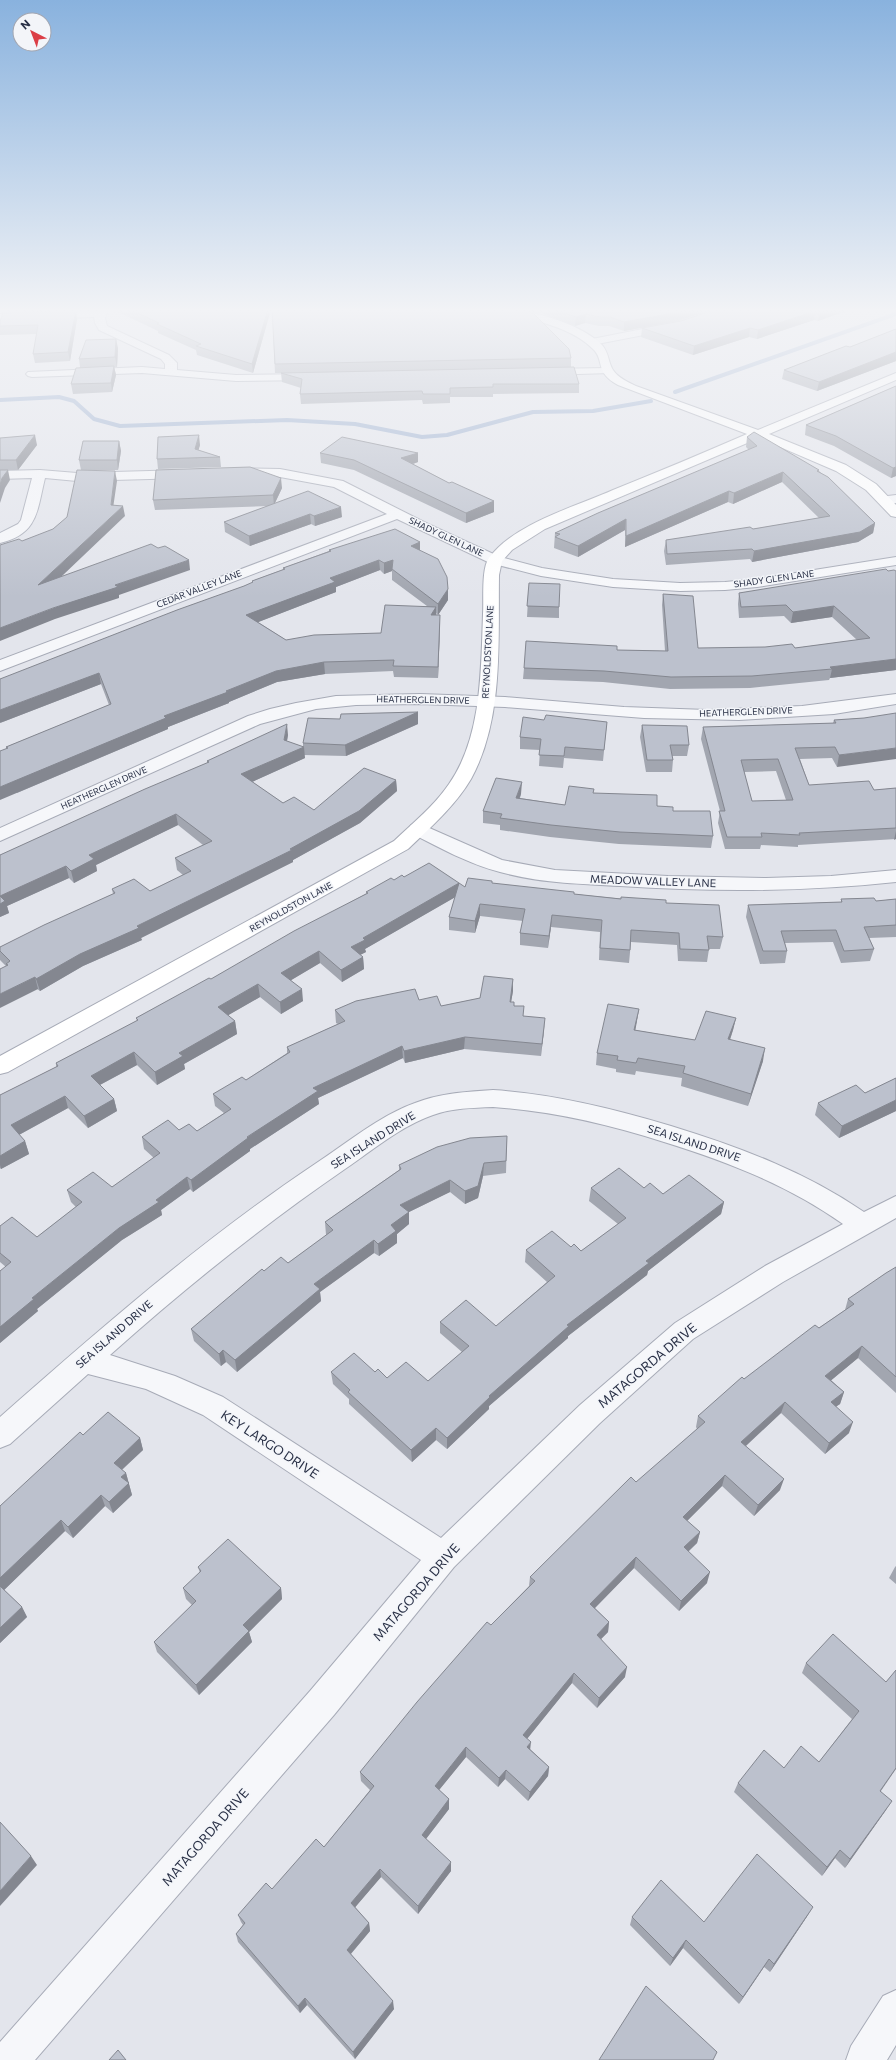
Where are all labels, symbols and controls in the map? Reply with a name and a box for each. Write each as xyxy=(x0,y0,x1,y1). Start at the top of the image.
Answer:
north arrow xyxy=(12,12,52,52)
text: N xyxy=(18,17,32,32)
street label: SHADY GLEN LANE xyxy=(407,514,485,559)
street label: CEDAR VALLEY LANE xyxy=(155,567,243,610)
street label: SHADY GLEN LANE xyxy=(733,567,815,590)
street label: REYNOLDSTON LANE xyxy=(480,605,495,699)
street label: HEATHERGLEN DRIVE xyxy=(376,693,470,706)
street label: HEATHERGLEN DRIVE xyxy=(699,704,793,719)
street label: HEATHERGLEN DRIVE xyxy=(59,763,149,812)
street label: MEADOW VALLEY LANE xyxy=(590,872,716,889)
street label: REYNOLDSTON LANE xyxy=(247,879,334,934)
street label: SEA ISLAND DRIVE xyxy=(328,1108,417,1171)
street label: SEA ISLAND DRIVE xyxy=(646,1121,742,1164)
street label: SEA ISLAND DRIVE xyxy=(73,1297,155,1370)
street label: MATAGORDA DRIVE xyxy=(594,1319,700,1411)
street label: KEY LARGO DRIVE xyxy=(218,1406,322,1482)
street label: MATAGORDA DRIVE xyxy=(369,1540,463,1644)
street label: MATAGORDA DRIVE xyxy=(158,1785,252,1889)

